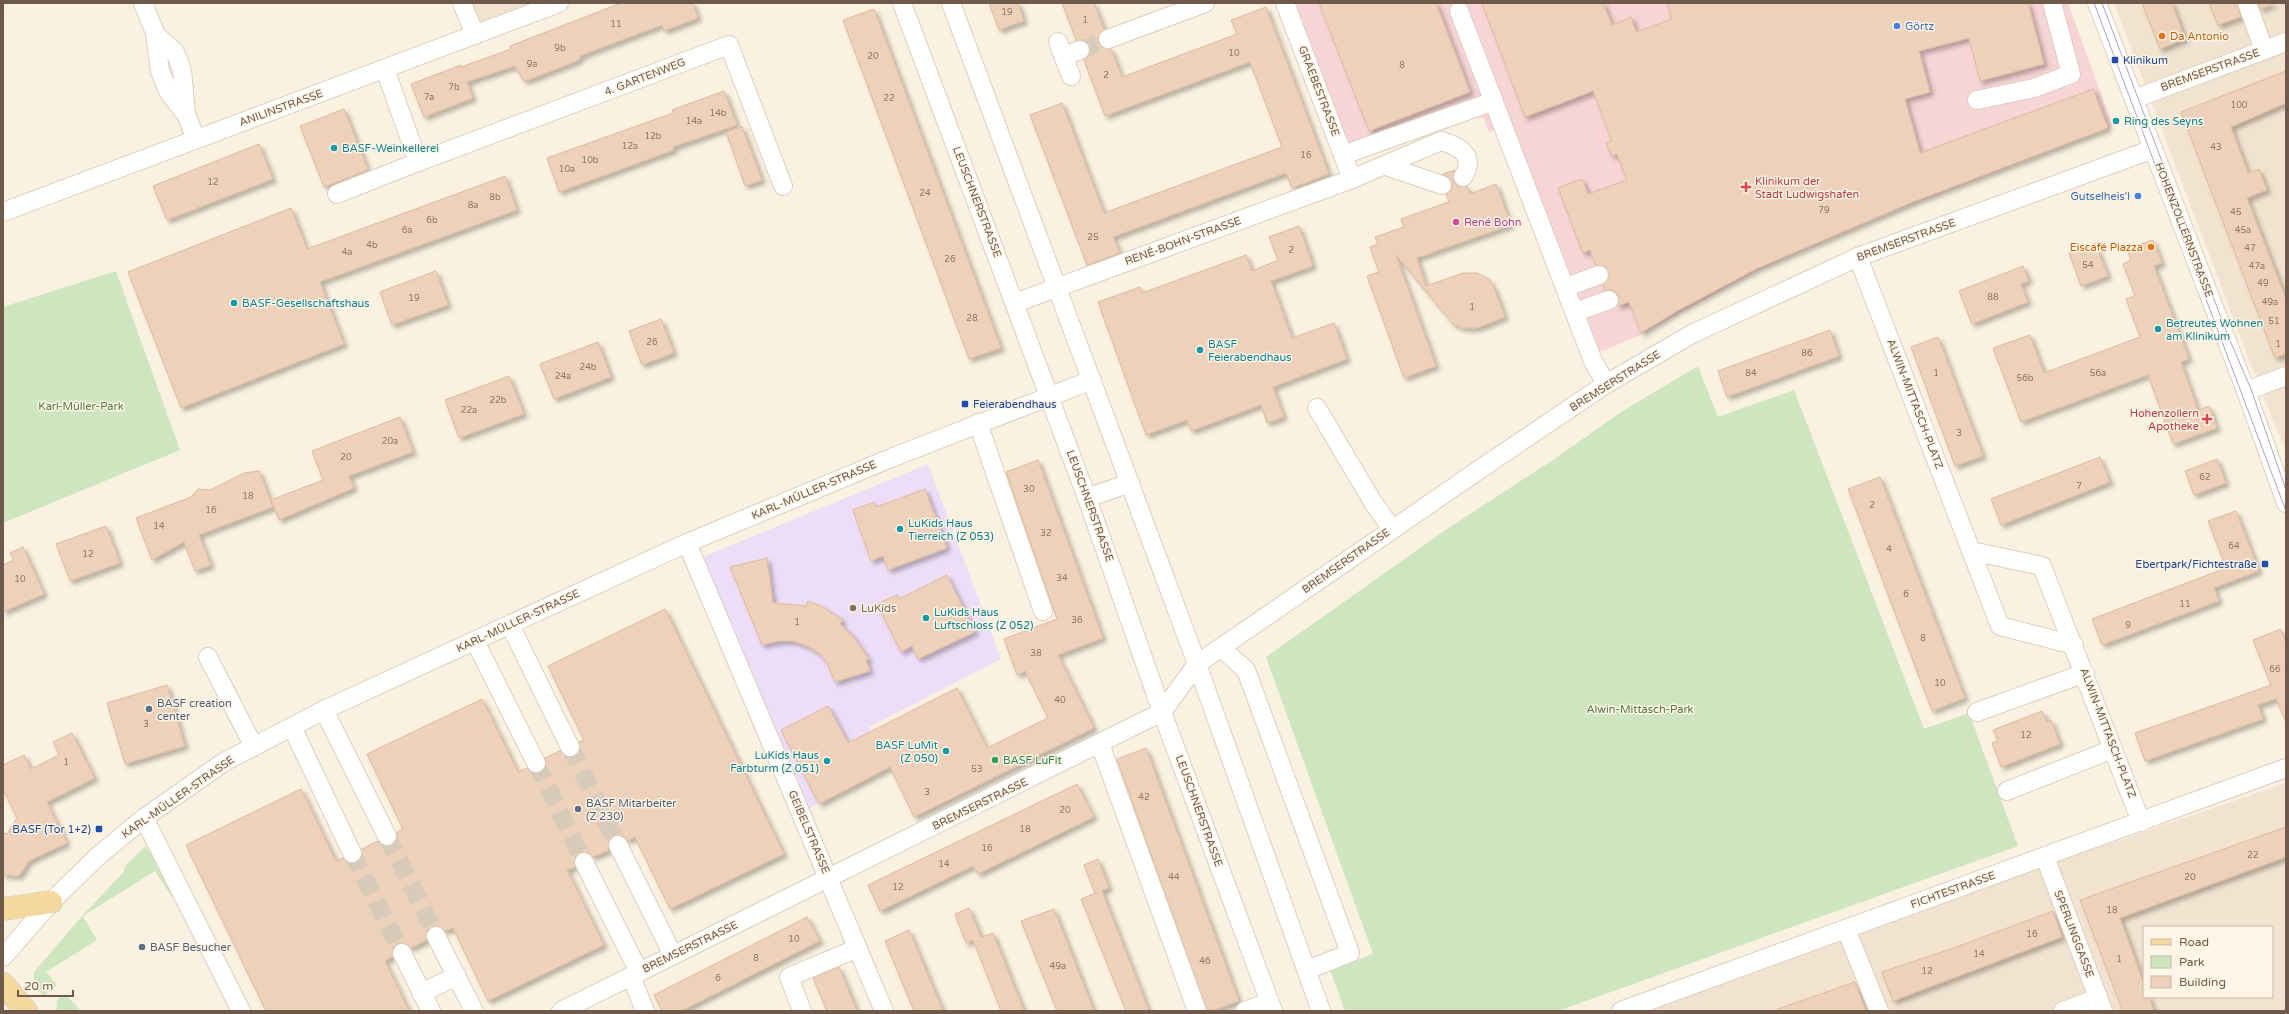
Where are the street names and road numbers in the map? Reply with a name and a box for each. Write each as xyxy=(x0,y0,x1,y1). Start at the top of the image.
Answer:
street label: GRAEBESTRASSE xyxy=(1296,44,1342,138)
street label: BREMSERSTRASSE xyxy=(2159,46,2261,94)
street label: 4. GARTENWEG xyxy=(603,56,687,98)
street label: ANILINSTRASSE xyxy=(237,87,325,129)
street label: LEUSCHNERSTRASSE xyxy=(950,145,1004,259)
street label: HOHENZOLLERNSTRASSE xyxy=(2152,161,2216,299)
street label: RENÉ-BOHN-STRASSE xyxy=(1123,213,1243,268)
street label: BREMSERSTRASSE xyxy=(1855,216,1957,264)
street label: ALWIN-MITTASCH-PLATZ xyxy=(1884,337,1946,471)
street label: BREMSERSTRASSE xyxy=(1567,348,1663,414)
street label: LEUSCHNERSTRASSE xyxy=(1064,448,1116,564)
street label: KARL-MÜLLER-STRASSE xyxy=(750,458,878,522)
street label: BREMSERSTRASSE xyxy=(1300,526,1392,596)
street label: KARL-MÜLLER-STRASSE xyxy=(454,587,582,655)
street label: ALWIN-MITTASCH-PLATZ xyxy=(2077,666,2139,800)
street label: KARL-MÜLLER-STRASSE xyxy=(119,753,237,841)
street label: LEUSCHNERSTRASSE xyxy=(1173,753,1225,869)
street label: BREMSERSTRASSE xyxy=(930,775,1030,833)
street label: GEIBELSTRASSE xyxy=(786,788,832,876)
street label: FICHTESTRASSE xyxy=(1909,869,1997,911)
street label: SPERLINGGASSE xyxy=(2051,888,2097,980)
street label: BREMSERSTRASSE xyxy=(640,918,740,976)

